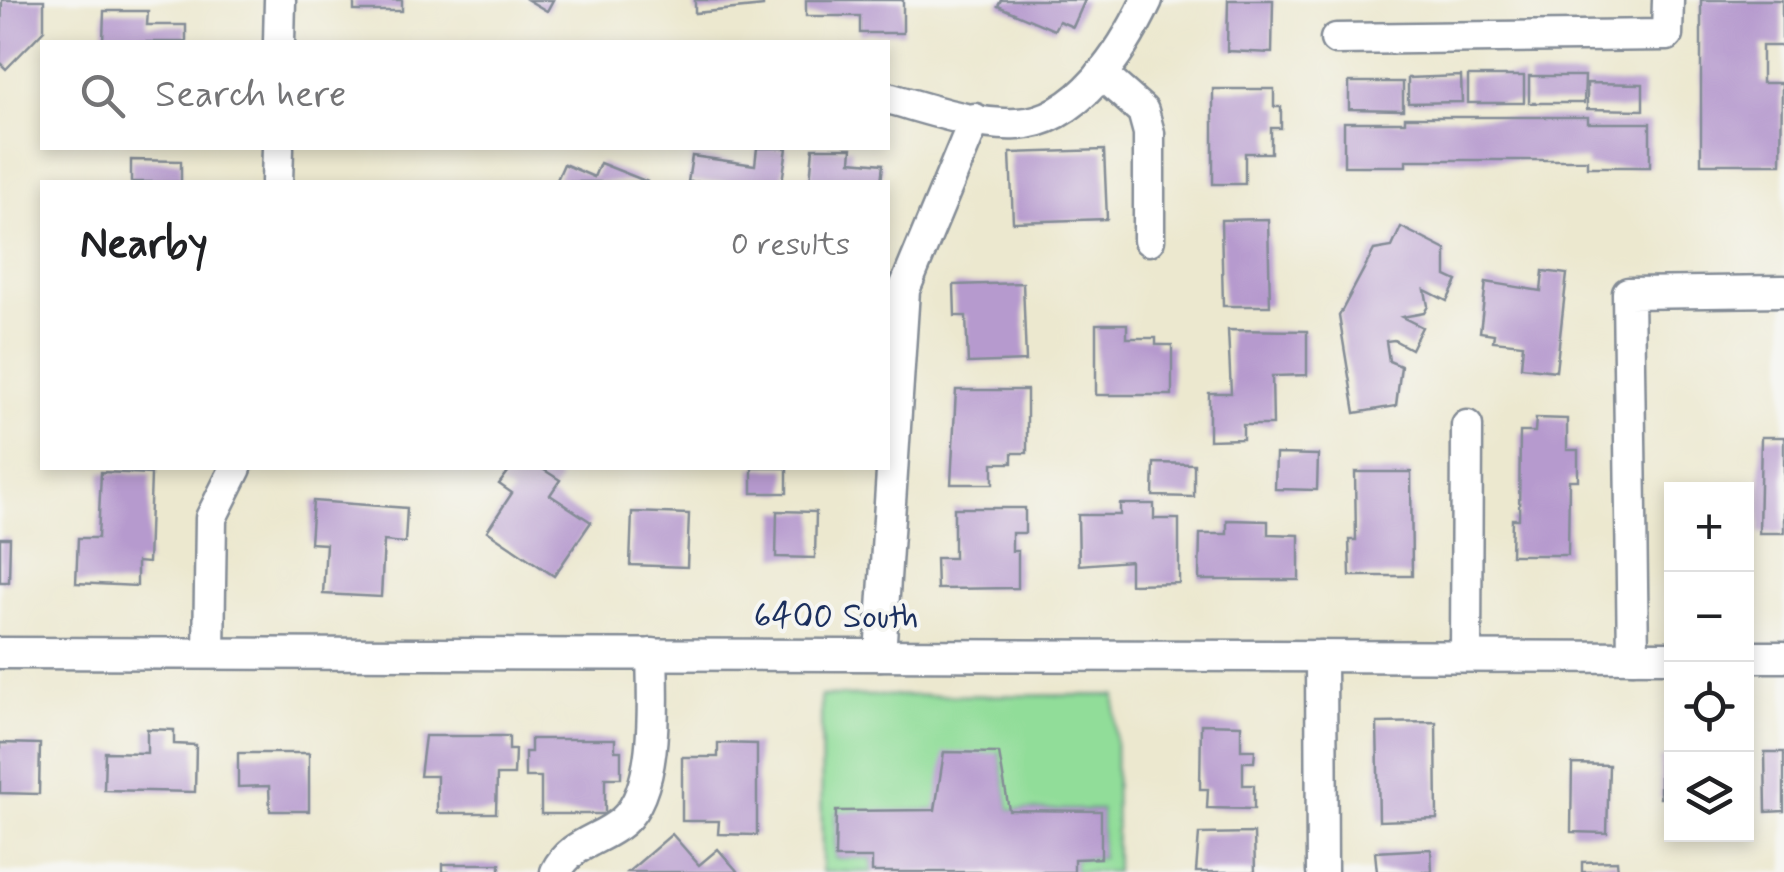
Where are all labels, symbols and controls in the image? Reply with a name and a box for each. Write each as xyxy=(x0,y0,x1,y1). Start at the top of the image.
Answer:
search box xyxy=(40,40,890,150)
icon: search xyxy=(75,68,130,123)
text: Search here xyxy=(155,71,346,120)
text: Nearby xyxy=(80,218,208,273)
text: 0 results xyxy=(731,224,850,266)
map controls xyxy=(1664,482,1754,842)
button: + xyxy=(1664,482,1754,572)
button: − xyxy=(1664,572,1754,662)
street label: 6400 South xyxy=(753,594,919,640)
button: locate xyxy=(1664,662,1754,752)
button: layers xyxy=(1664,752,1754,842)

